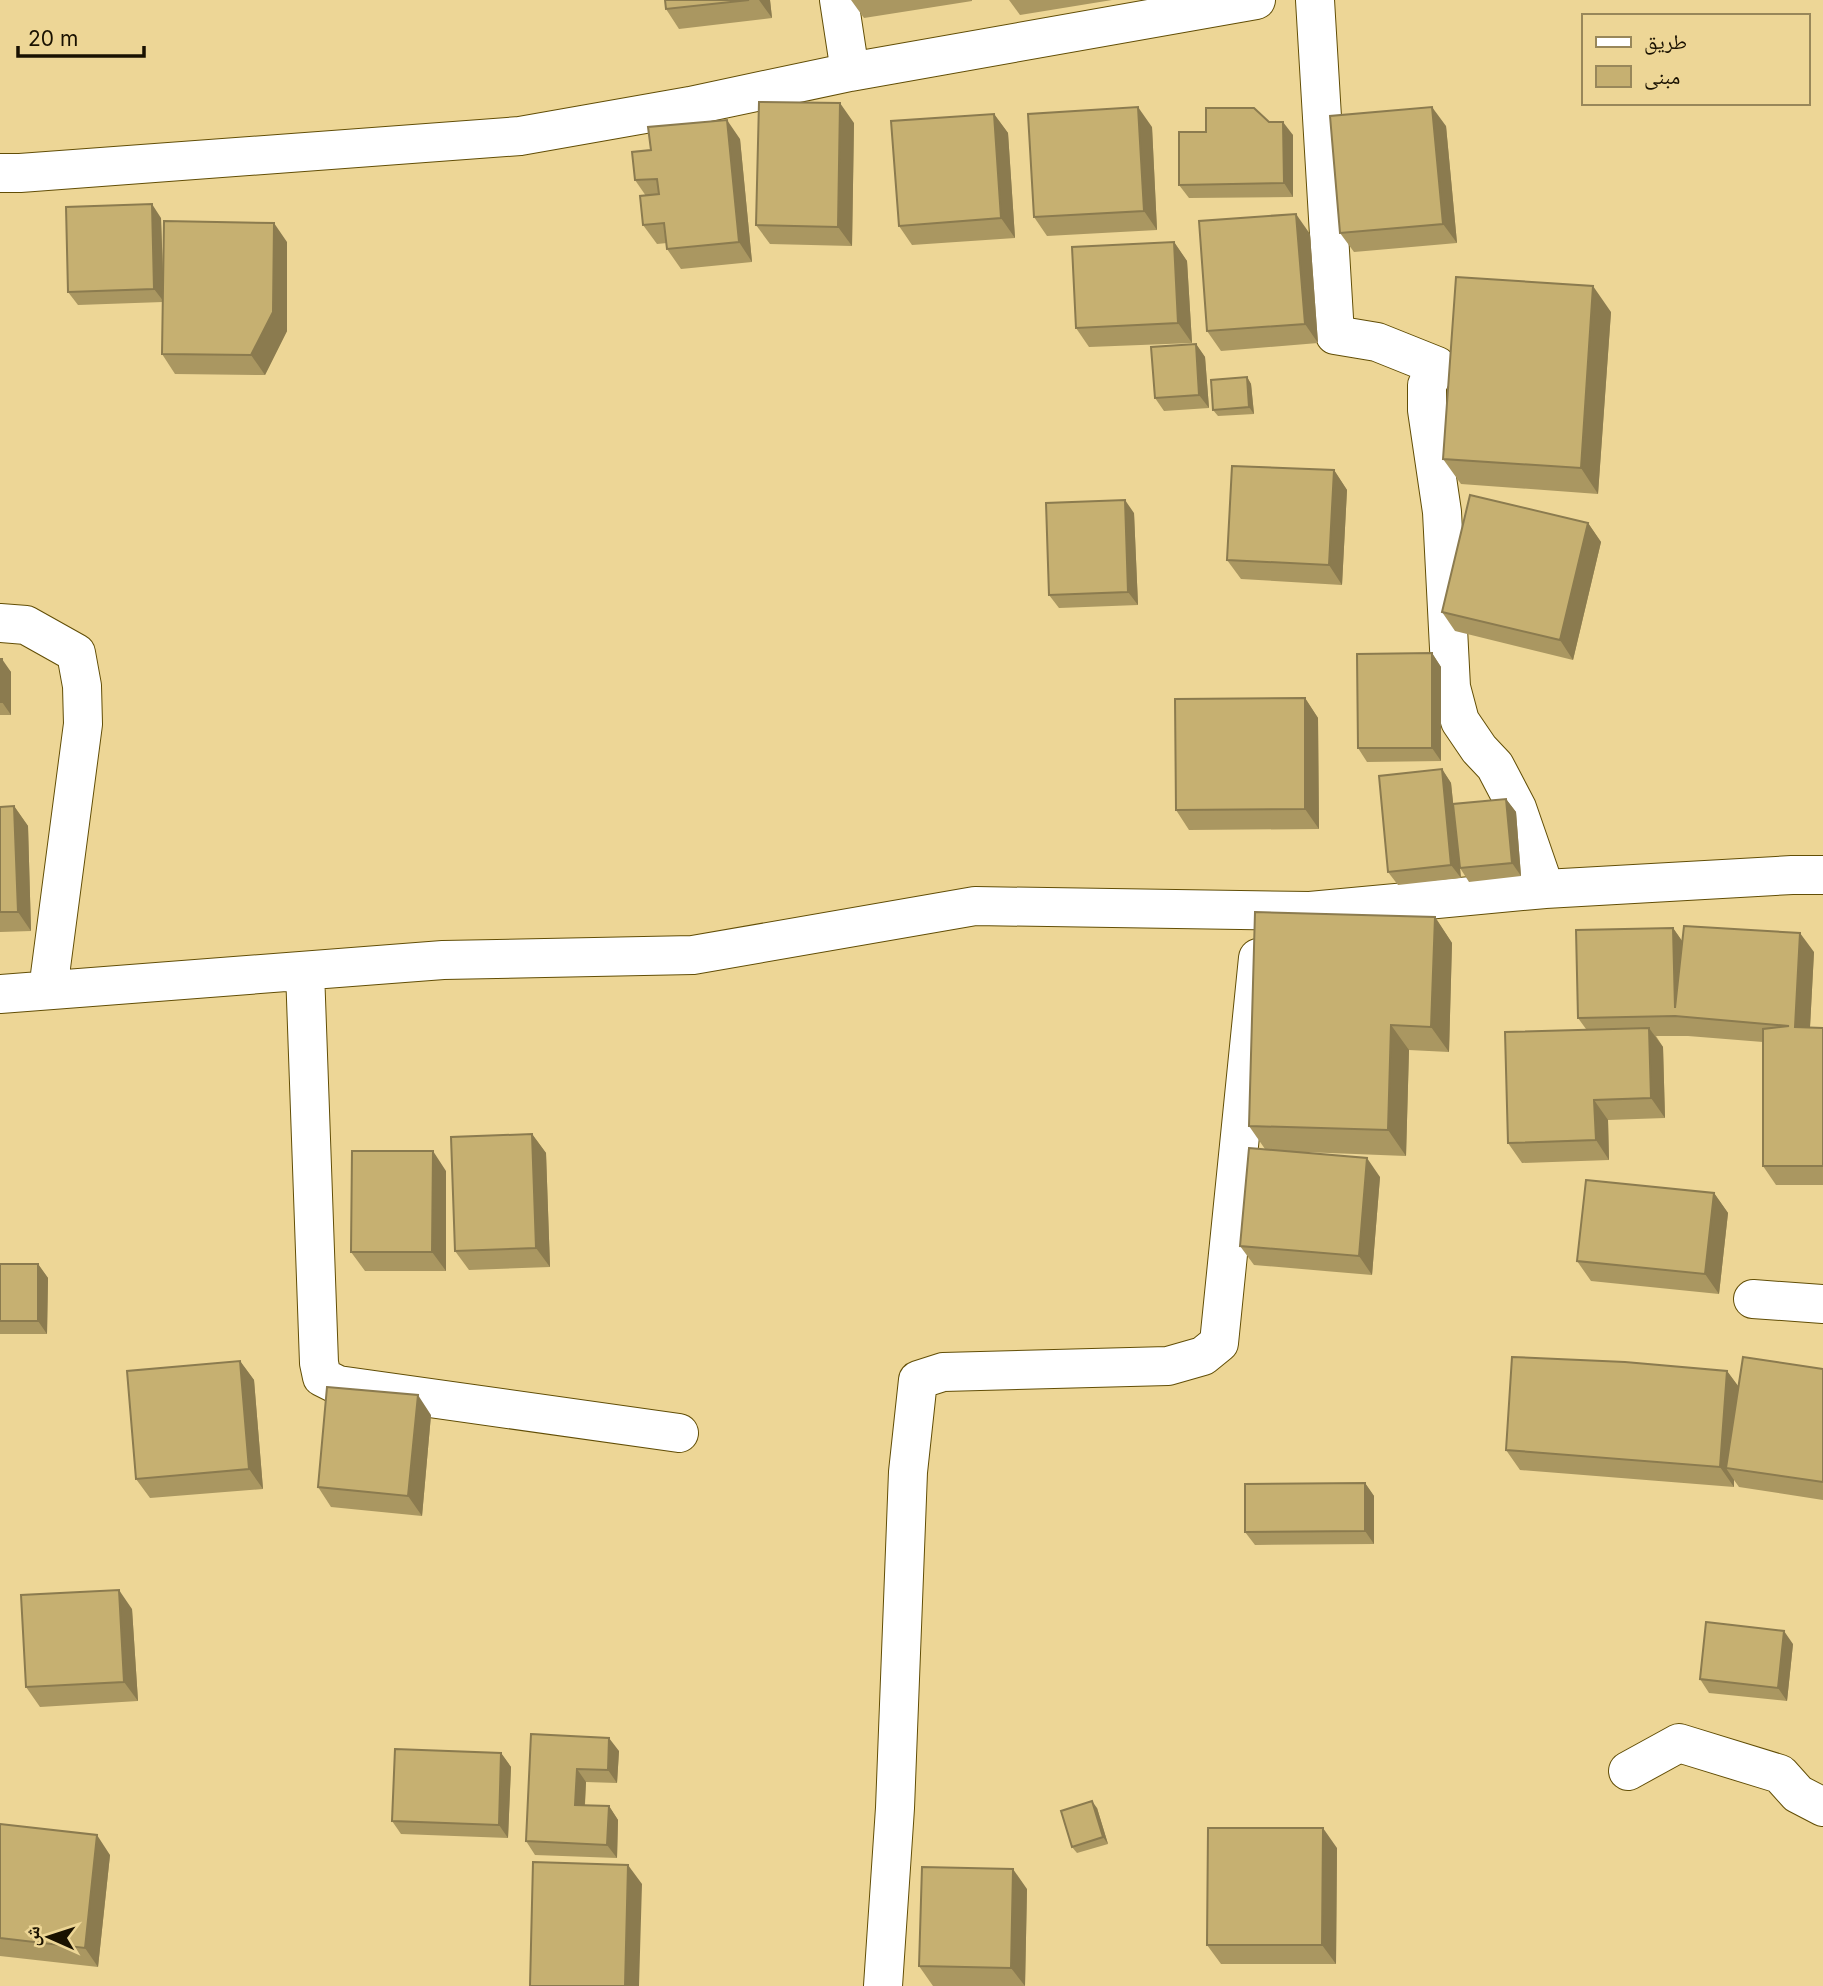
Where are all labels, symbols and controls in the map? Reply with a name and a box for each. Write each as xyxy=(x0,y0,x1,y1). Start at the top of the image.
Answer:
scale bar xyxy=(18,14,144,58)
legend xyxy=(1582,14,1809,105)
text: 20 m xyxy=(28,26,78,51)
text: طريق xyxy=(1644,29,1687,55)
text: مبنى xyxy=(1644,64,1680,90)
north arrow xyxy=(14,1902,84,1972)
text: ش xyxy=(21,1925,45,1947)

